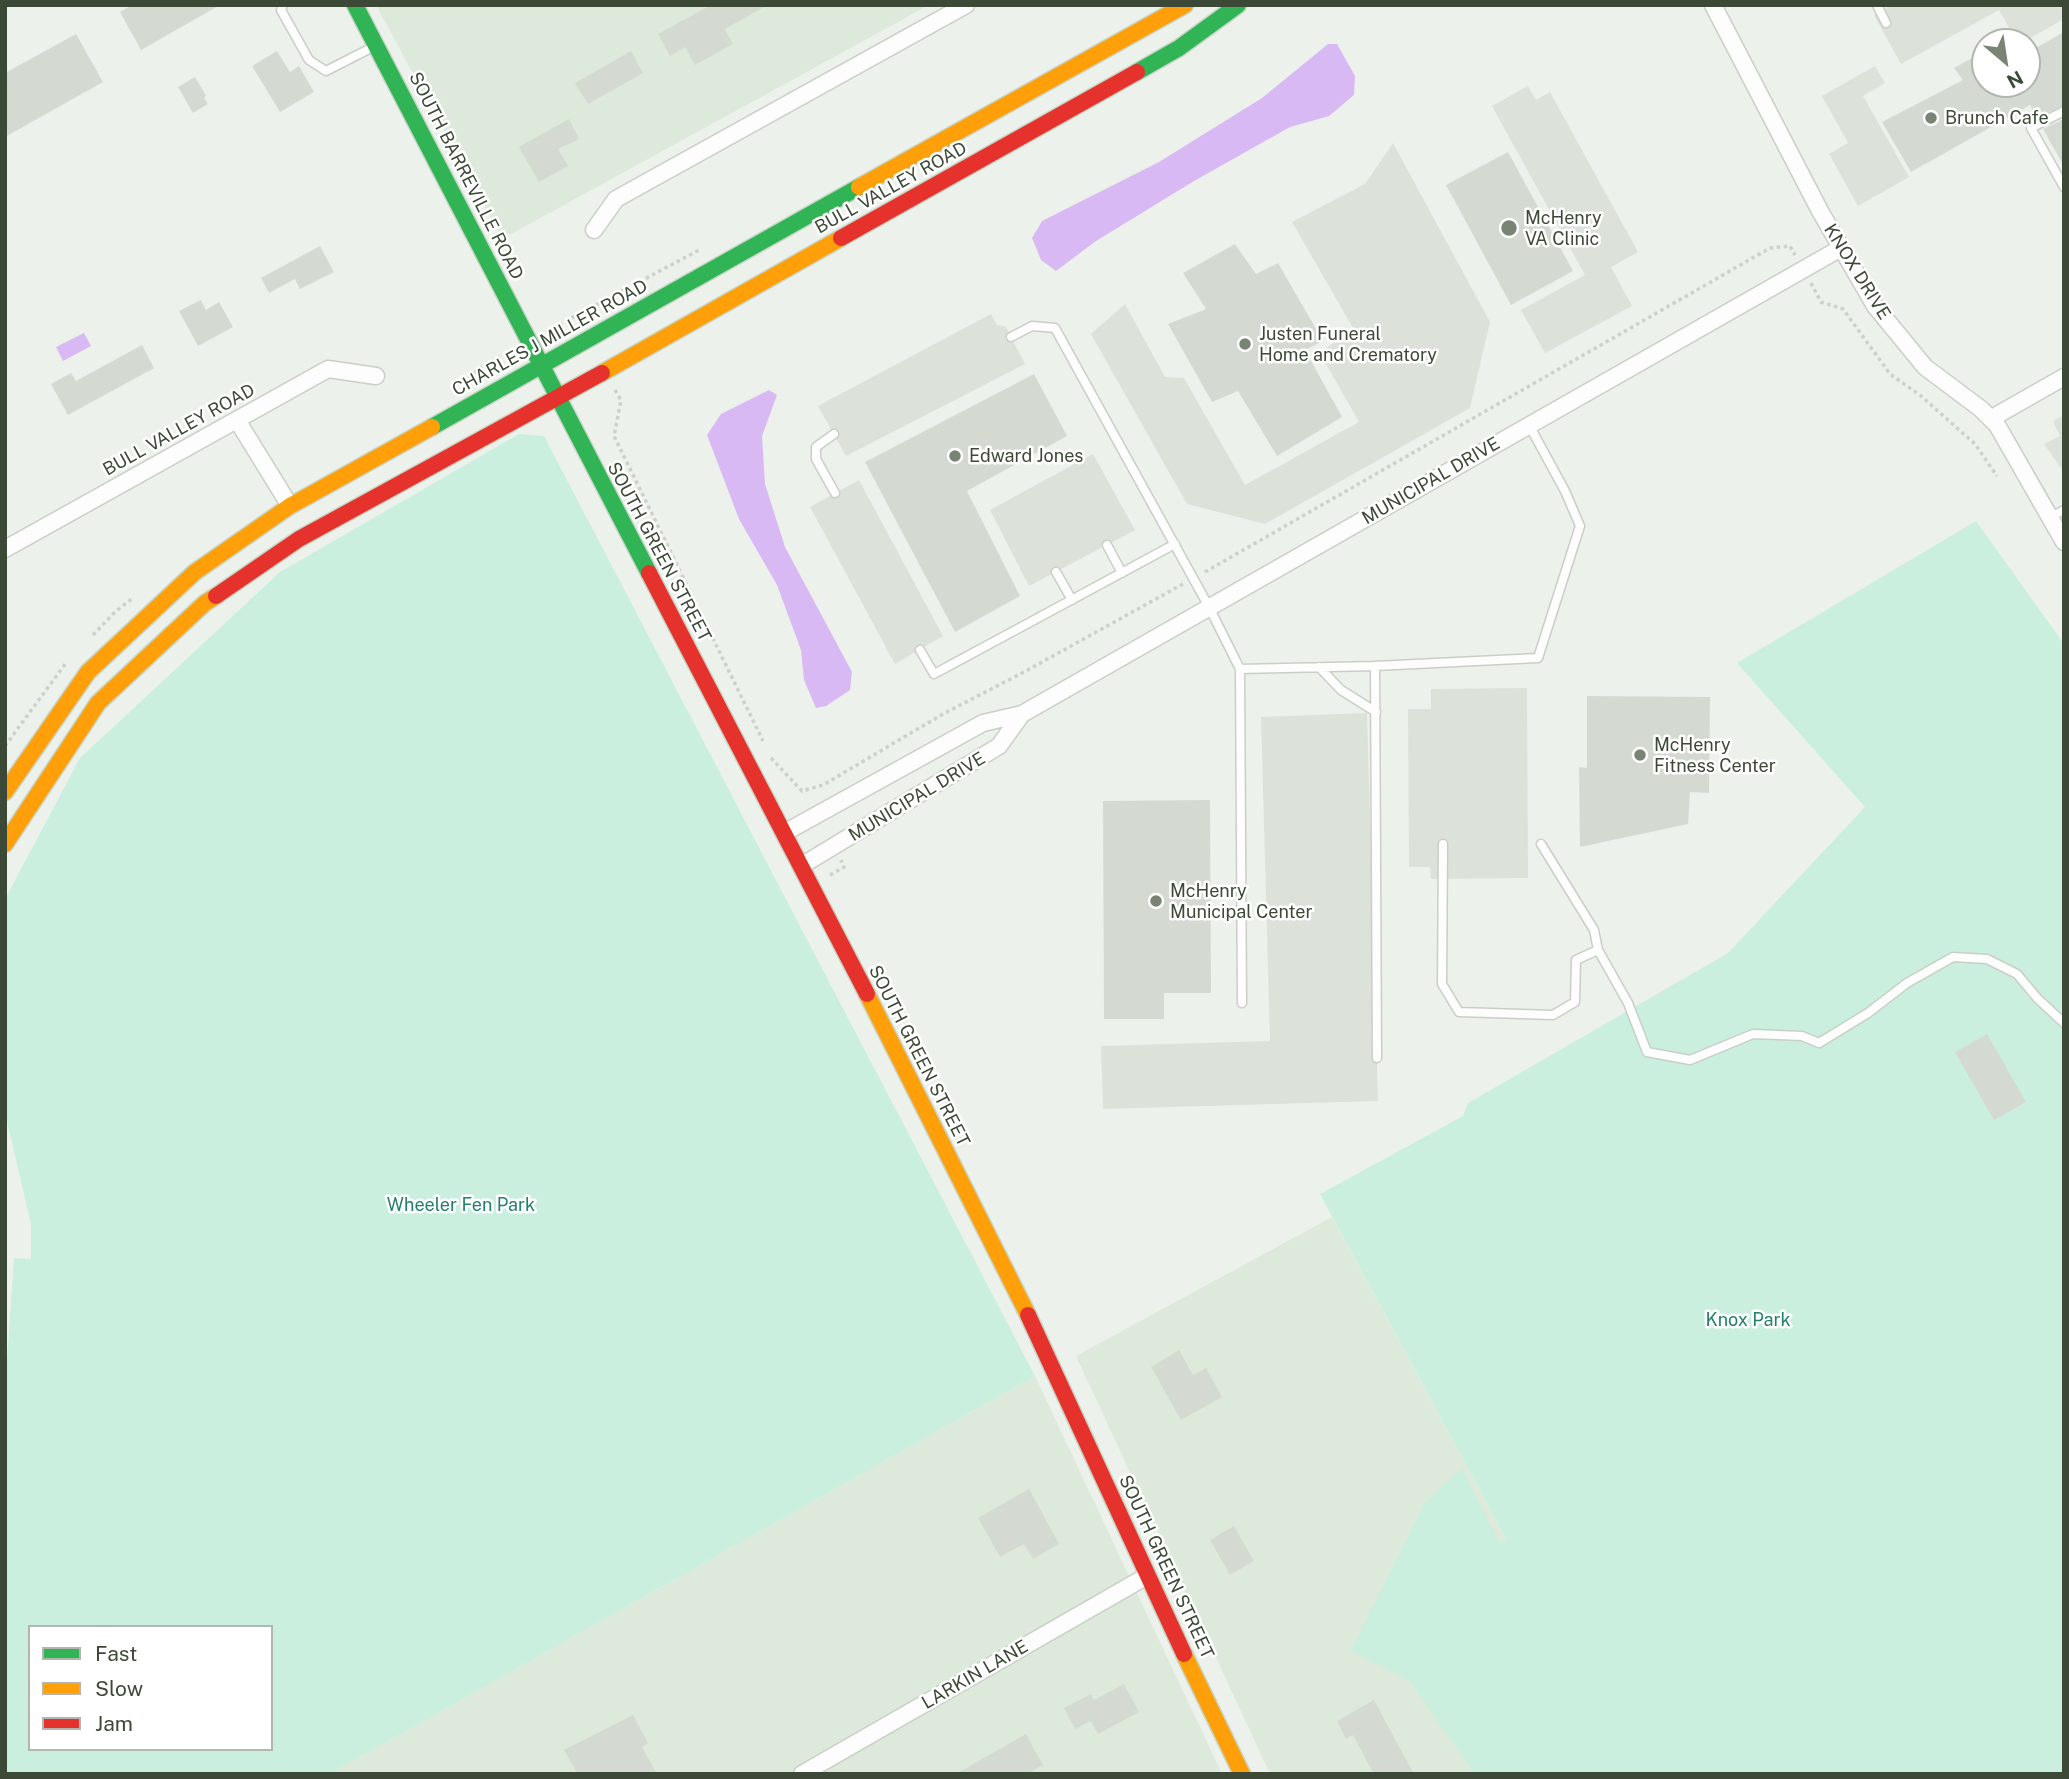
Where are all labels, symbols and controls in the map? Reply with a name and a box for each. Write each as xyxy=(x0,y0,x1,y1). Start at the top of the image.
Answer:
north arrow xyxy=(1971,28,2041,98)
text: N xyxy=(2003,66,2027,93)
street label: SOUTH BARREVILLE ROAD xyxy=(404,69,528,283)
place label: Brunch Cafe xyxy=(1945,107,2049,129)
marker: Brunch Cafe xyxy=(1923,110,1939,126)
street label: BULL VALLEY ROAD xyxy=(811,137,971,239)
place label: McHenry VA Clinic xyxy=(1525,207,1602,249)
marker: McHenry VA Clinic xyxy=(1499,218,1519,238)
street label: KNOX DRIVE xyxy=(1819,220,1895,324)
street label: CHARLES J MILLER ROAD xyxy=(449,275,651,401)
place label: Justen Funeral Home and Crematory xyxy=(1259,323,1437,366)
marker: Justen Funeral Home and Crematory xyxy=(1237,336,1253,352)
street label: BULL VALLEY ROAD xyxy=(99,379,259,481)
street label: MUNICIPAL DRIVE xyxy=(1358,433,1504,529)
place label: Edward Jones xyxy=(969,445,1083,467)
marker: Edward Jones xyxy=(947,448,963,464)
street label: SOUTH GREEN STREET xyxy=(602,459,716,645)
place label: McHenry Fitness Center xyxy=(1654,734,1776,776)
marker: McHenry Fitness Center xyxy=(1632,747,1648,763)
street label: MUNICIPAL DRIVE xyxy=(845,748,989,846)
place label: McHenry Municipal Center xyxy=(1170,880,1313,922)
marker: McHenry Municipal Center xyxy=(1148,893,1164,909)
street label: SOUTH GREEN STREET xyxy=(864,962,974,1150)
park label: Wheeler Fen Park xyxy=(387,1194,535,1216)
park label: Knox Park xyxy=(1705,1309,1791,1331)
street label: SOUTH GREEN STREET xyxy=(1114,1472,1218,1662)
legend xyxy=(28,1625,273,1751)
street label: LARKIN LANE xyxy=(918,1636,1032,1714)
text: Fast xyxy=(95,1641,137,1666)
text: Slow xyxy=(95,1676,143,1701)
text: Jam xyxy=(95,1711,133,1736)

